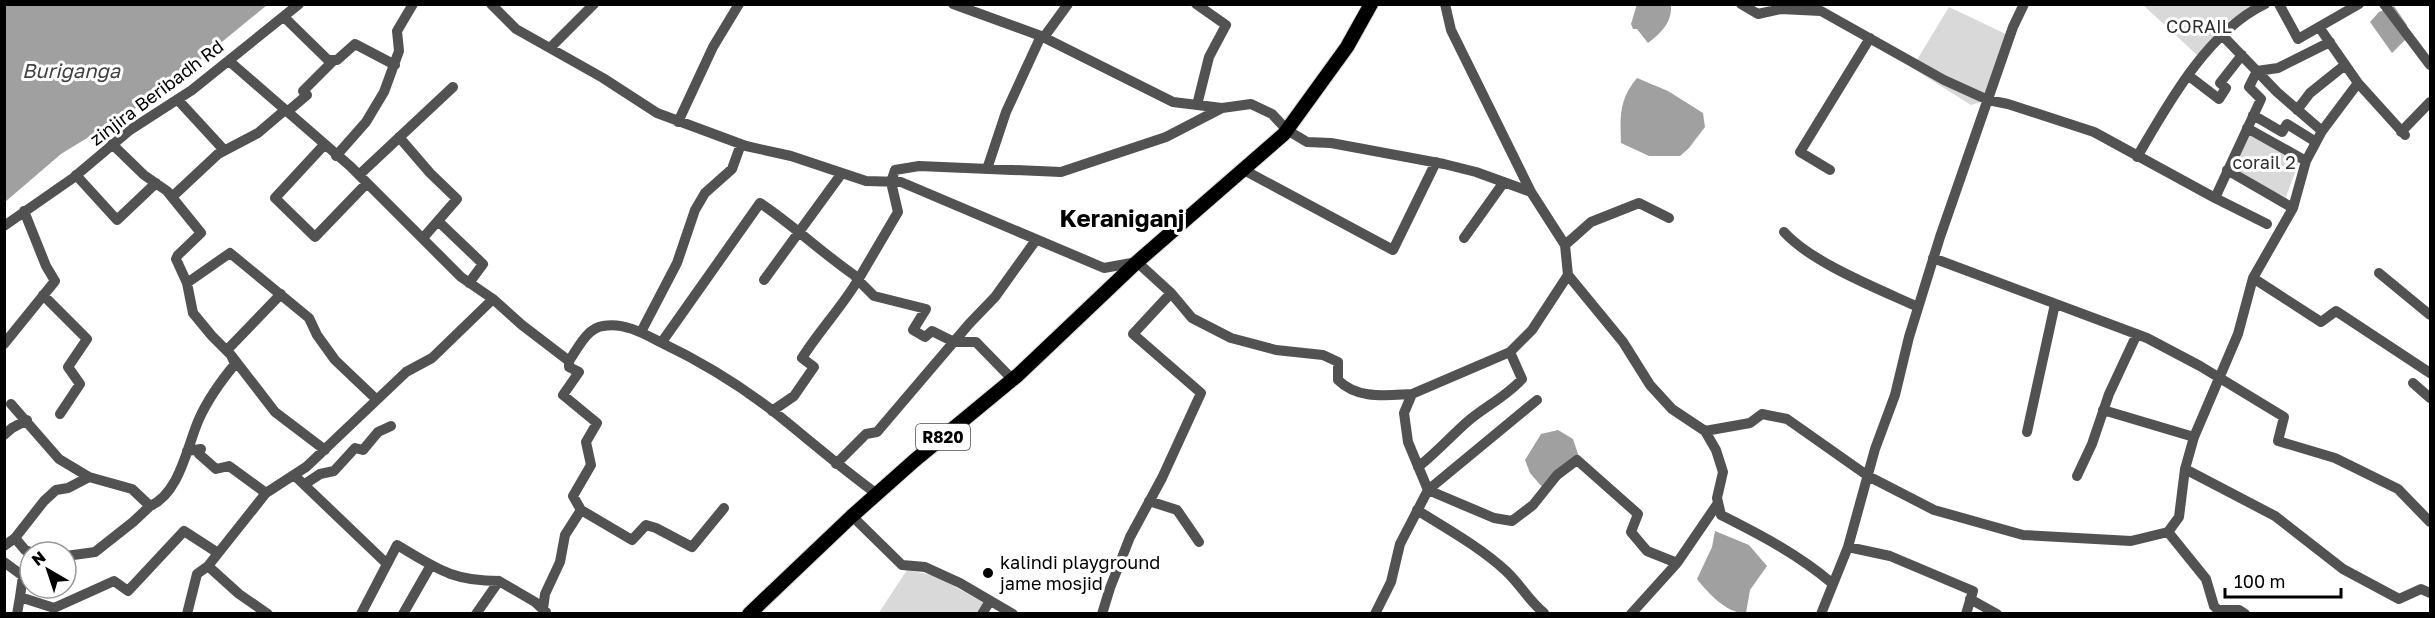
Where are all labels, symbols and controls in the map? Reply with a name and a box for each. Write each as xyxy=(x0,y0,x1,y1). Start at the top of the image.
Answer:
park label: CORAIL xyxy=(2166,15,2232,37)
street label: zinjira Beribadh Rd xyxy=(85,35,228,150)
water label: Buriganga xyxy=(22,58,121,83)
park label: corail 2 xyxy=(2232,151,2296,173)
district label: Keraniganj xyxy=(1060,203,1184,232)
road number: R820 xyxy=(916,424,970,450)
north arrow xyxy=(18,540,78,600)
text: N xyxy=(28,547,50,570)
place label: kalindi playground jame mosjid xyxy=(999,551,1160,594)
scale bar xyxy=(2225,561,2340,599)
marker: kalindi playground jame mosjid xyxy=(981,566,995,580)
text: 100 m xyxy=(2234,570,2285,592)

